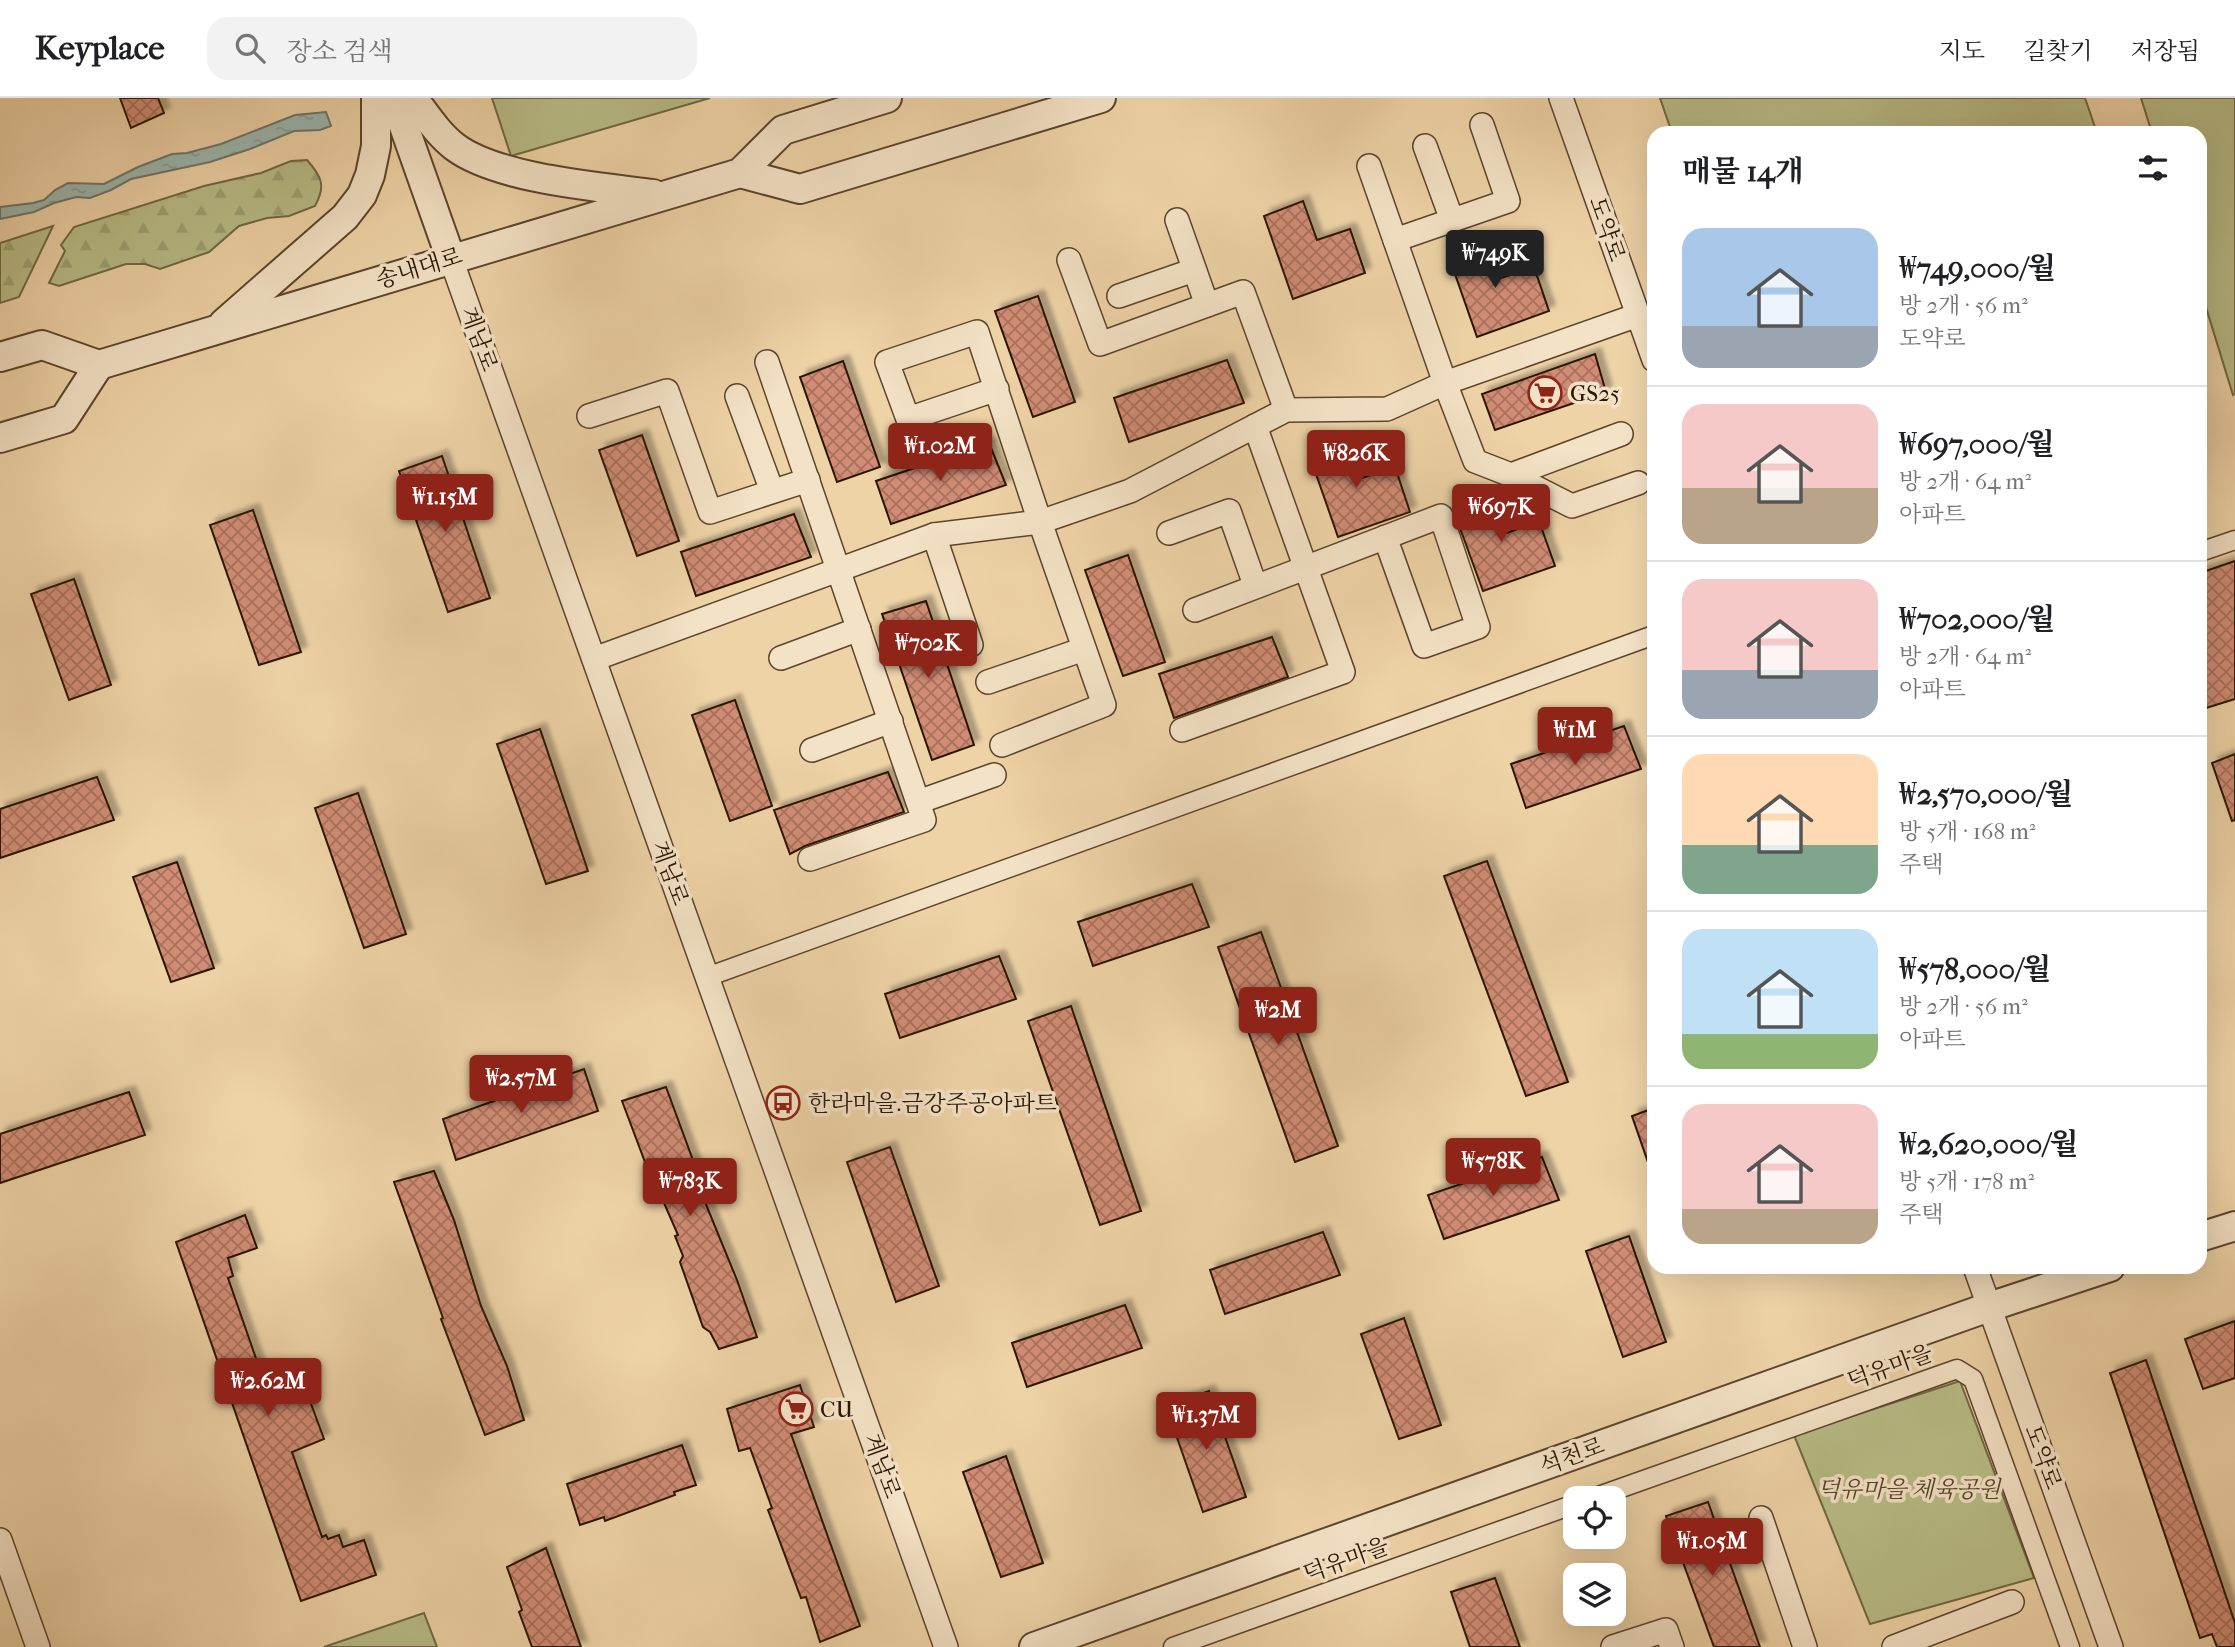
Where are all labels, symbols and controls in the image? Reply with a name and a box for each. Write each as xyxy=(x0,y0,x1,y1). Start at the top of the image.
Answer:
search box xyxy=(207,17,697,80)
text: Keyplace xyxy=(35,29,165,68)
icon: search xyxy=(231,29,269,67)
text: 장소 검색 xyxy=(287,36,393,67)
text: 지도 xyxy=(1939,37,1985,65)
text: 길찾기 xyxy=(2023,37,2092,65)
text: 저장됨 xyxy=(2130,37,2200,65)
icon: filters xyxy=(2134,149,2172,187)
text: 매물 14개 xyxy=(1682,154,1804,189)
street label: 도약로 xyxy=(1583,193,1631,265)
pin: ₩749K xyxy=(1446,230,1544,290)
text: ₩749K xyxy=(1462,239,1528,266)
street label: 송내대로 xyxy=(373,242,465,294)
text: ₩749,000/월 xyxy=(1899,251,2056,286)
icon: home xyxy=(1738,256,1822,340)
text: 방 2개 · 56 m² xyxy=(1899,292,2028,319)
street label: 계남로 xyxy=(455,303,503,375)
text: 도약로 xyxy=(1899,325,1966,352)
supermarket icon: GS25 xyxy=(1526,374,1564,412)
place label: GS25 xyxy=(1570,380,1620,407)
pin: ₩1.02M xyxy=(883,424,997,483)
text: ₩697,000/월 xyxy=(1899,427,2055,462)
pin: ₩826K xyxy=(1307,430,1405,490)
text: ₩1.02M xyxy=(904,432,976,459)
icon: home xyxy=(1738,432,1822,516)
text: ₩826K xyxy=(1323,439,1389,466)
text: 방 2개 · 64 m² xyxy=(1899,468,2031,495)
pin: ₩1.15M xyxy=(388,474,502,534)
text: ₩1.15M xyxy=(412,483,478,510)
pin: ₩697K xyxy=(1452,484,1550,544)
text: ₩697K xyxy=(1468,493,1534,520)
text: 아파트 xyxy=(1899,501,1966,528)
text: ₩702,000/월 xyxy=(1899,602,2055,637)
icon: home xyxy=(1738,607,1822,691)
pin: ₩702K xyxy=(879,620,977,680)
text: ₩702K xyxy=(895,629,961,656)
text: 방 2개 · 64 m² xyxy=(1899,643,2031,670)
text: 아파트 xyxy=(1899,676,1966,703)
pin: ₩1M xyxy=(1541,708,1609,767)
text: ₩1M xyxy=(1554,716,1596,743)
text: ₩2,570,000/월 xyxy=(1899,777,2073,812)
icon: home xyxy=(1738,782,1822,866)
text: 방 5개 · 168 m² xyxy=(1899,818,2035,845)
street label: 계남로 xyxy=(646,837,694,909)
text: 주택 xyxy=(1899,851,1943,878)
text: ₩578,000/월 xyxy=(1899,952,2051,987)
icon: home xyxy=(1738,957,1822,1041)
pin: ₩2M xyxy=(1244,988,1312,1047)
text: 방 2개 · 56 m² xyxy=(1899,993,2028,1020)
text: ₩2M xyxy=(1255,996,1301,1023)
text: 아파트 xyxy=(1899,1026,1966,1053)
pin: ₩2.57M xyxy=(464,1056,578,1115)
text: ₩2.57M xyxy=(486,1064,556,1091)
bus stop icon: 한라마을.금강주공아파트 xyxy=(764,1084,802,1122)
place label: 한라마을.금강주공아파트 xyxy=(808,1090,1057,1117)
text: ₩2,620,000/월 xyxy=(1899,1127,2079,1162)
icon: home xyxy=(1738,1132,1822,1216)
pin: ₩578K xyxy=(1444,1138,1542,1198)
text: ₩578K xyxy=(1462,1147,1524,1174)
pin: ₩783K xyxy=(641,1158,739,1218)
text: ₩783K xyxy=(659,1167,721,1194)
text: 방 5개 · 178 m² xyxy=(1899,1168,2034,1195)
text: 주택 xyxy=(1899,1201,1943,1228)
street label: 덕유마을 xyxy=(1844,1339,1936,1395)
pin: ₩2.62M xyxy=(211,1358,325,1418)
text: ₩2.62M xyxy=(230,1367,306,1394)
supermarket icon: CU xyxy=(777,1390,815,1428)
pin: ₩1.37M xyxy=(1149,1392,1263,1452)
place label: CU xyxy=(820,1396,853,1423)
text: ₩1.37M xyxy=(1172,1401,1240,1428)
street label: 도약로 xyxy=(2019,1421,2067,1493)
street label: 계남로 xyxy=(858,1430,906,1502)
street label: 석천로 xyxy=(1536,1432,1608,1480)
park label: 덕유마을 체육공원 xyxy=(1818,1476,2002,1503)
map controls xyxy=(1563,1486,1626,1626)
button: locate xyxy=(1563,1486,1626,1549)
pin: ₩1.05M xyxy=(1655,1518,1769,1578)
text: ₩1.05M xyxy=(1677,1527,1747,1554)
street label: 덕유마을 xyxy=(1300,1532,1392,1588)
button: layers xyxy=(1563,1563,1626,1626)

